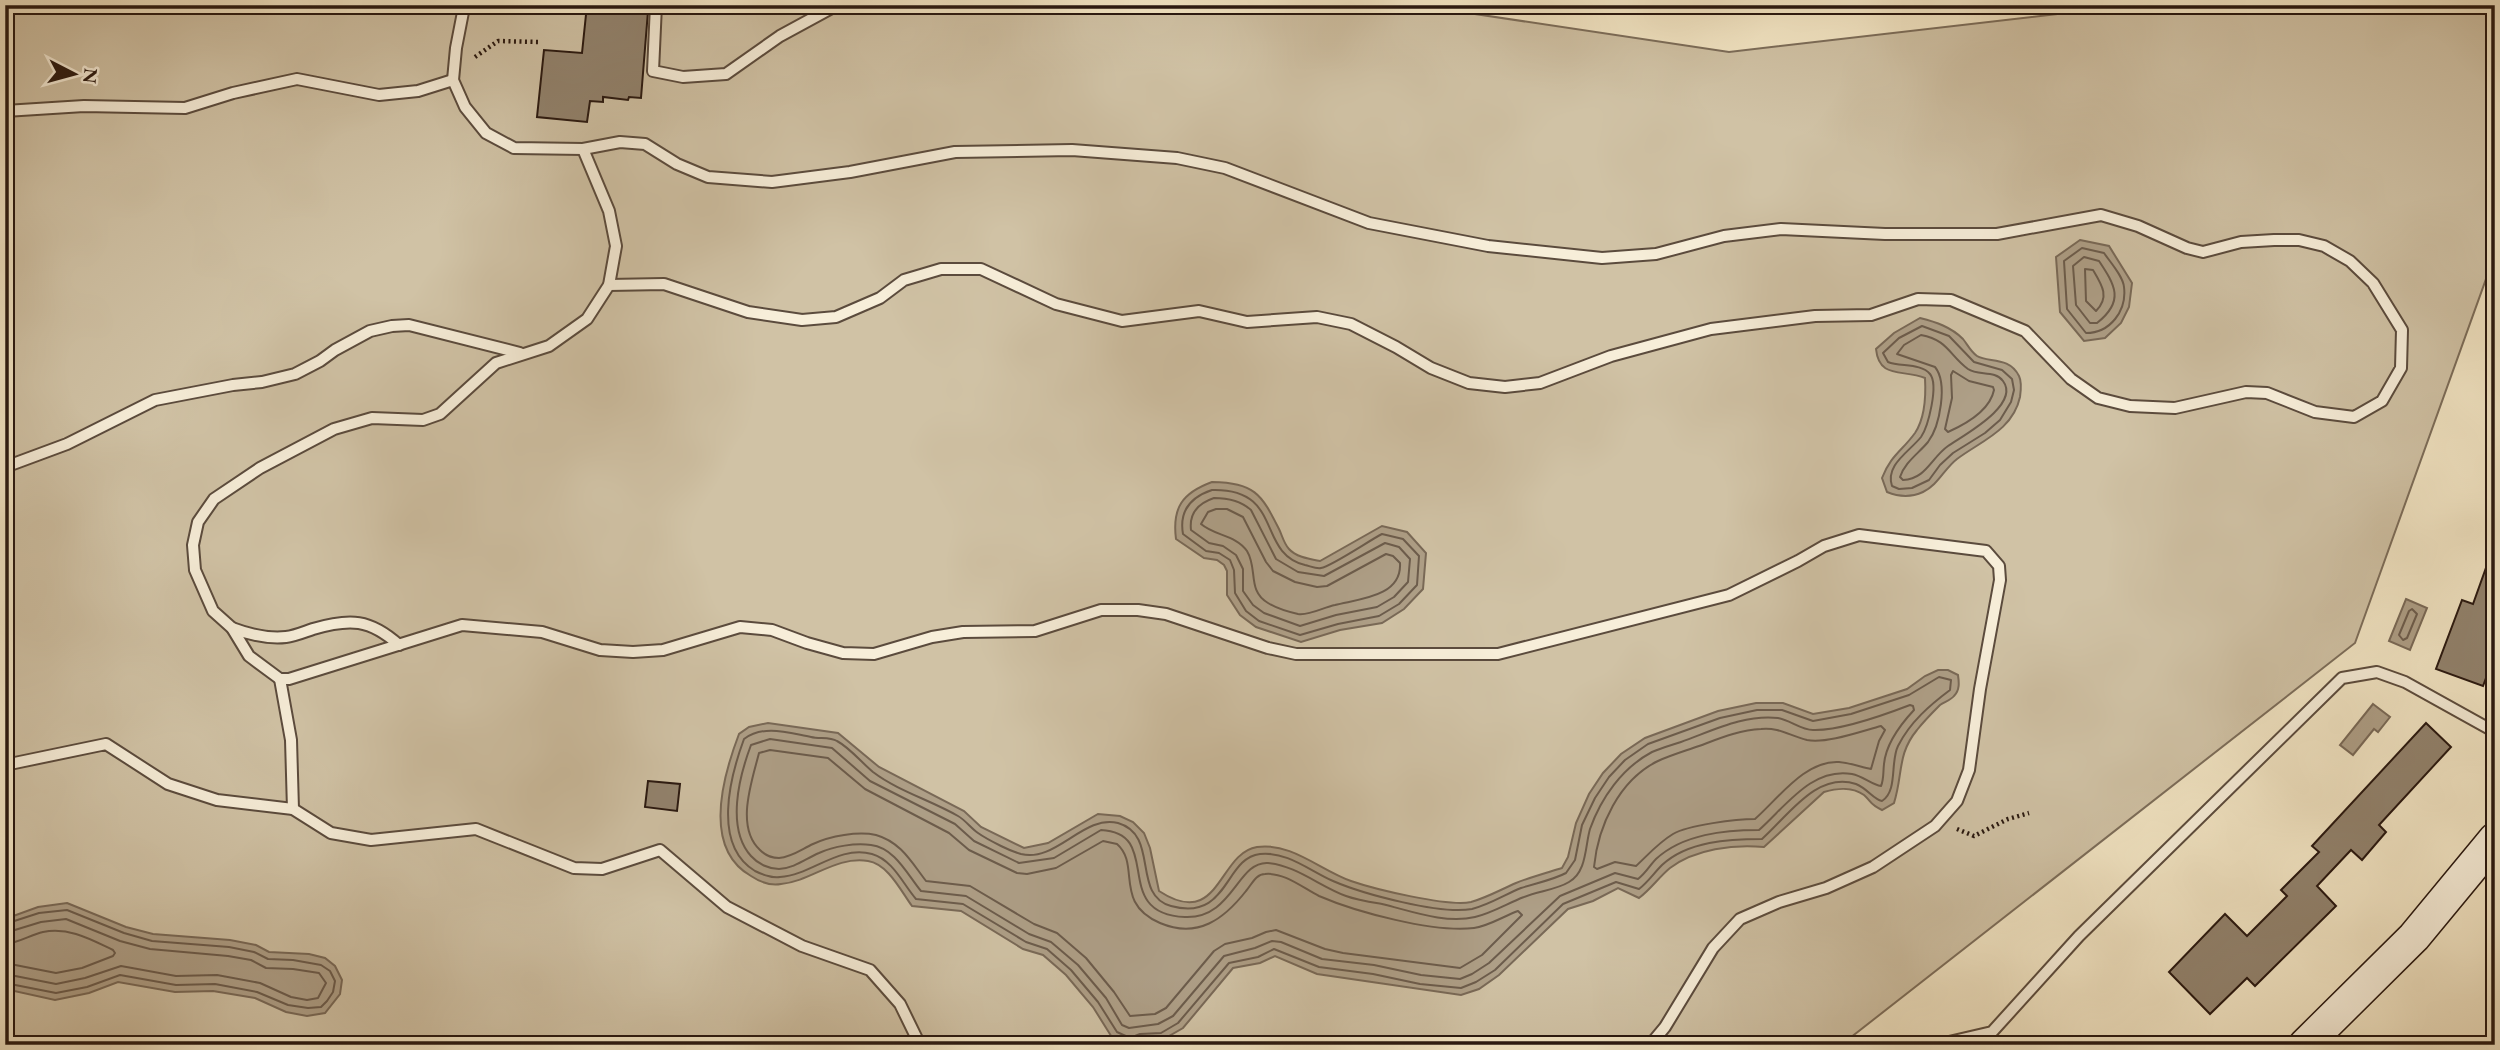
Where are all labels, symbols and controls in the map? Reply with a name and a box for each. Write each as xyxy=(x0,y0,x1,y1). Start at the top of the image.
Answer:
north arrow xyxy=(38,38,108,108)
text: N xyxy=(77,67,104,85)

